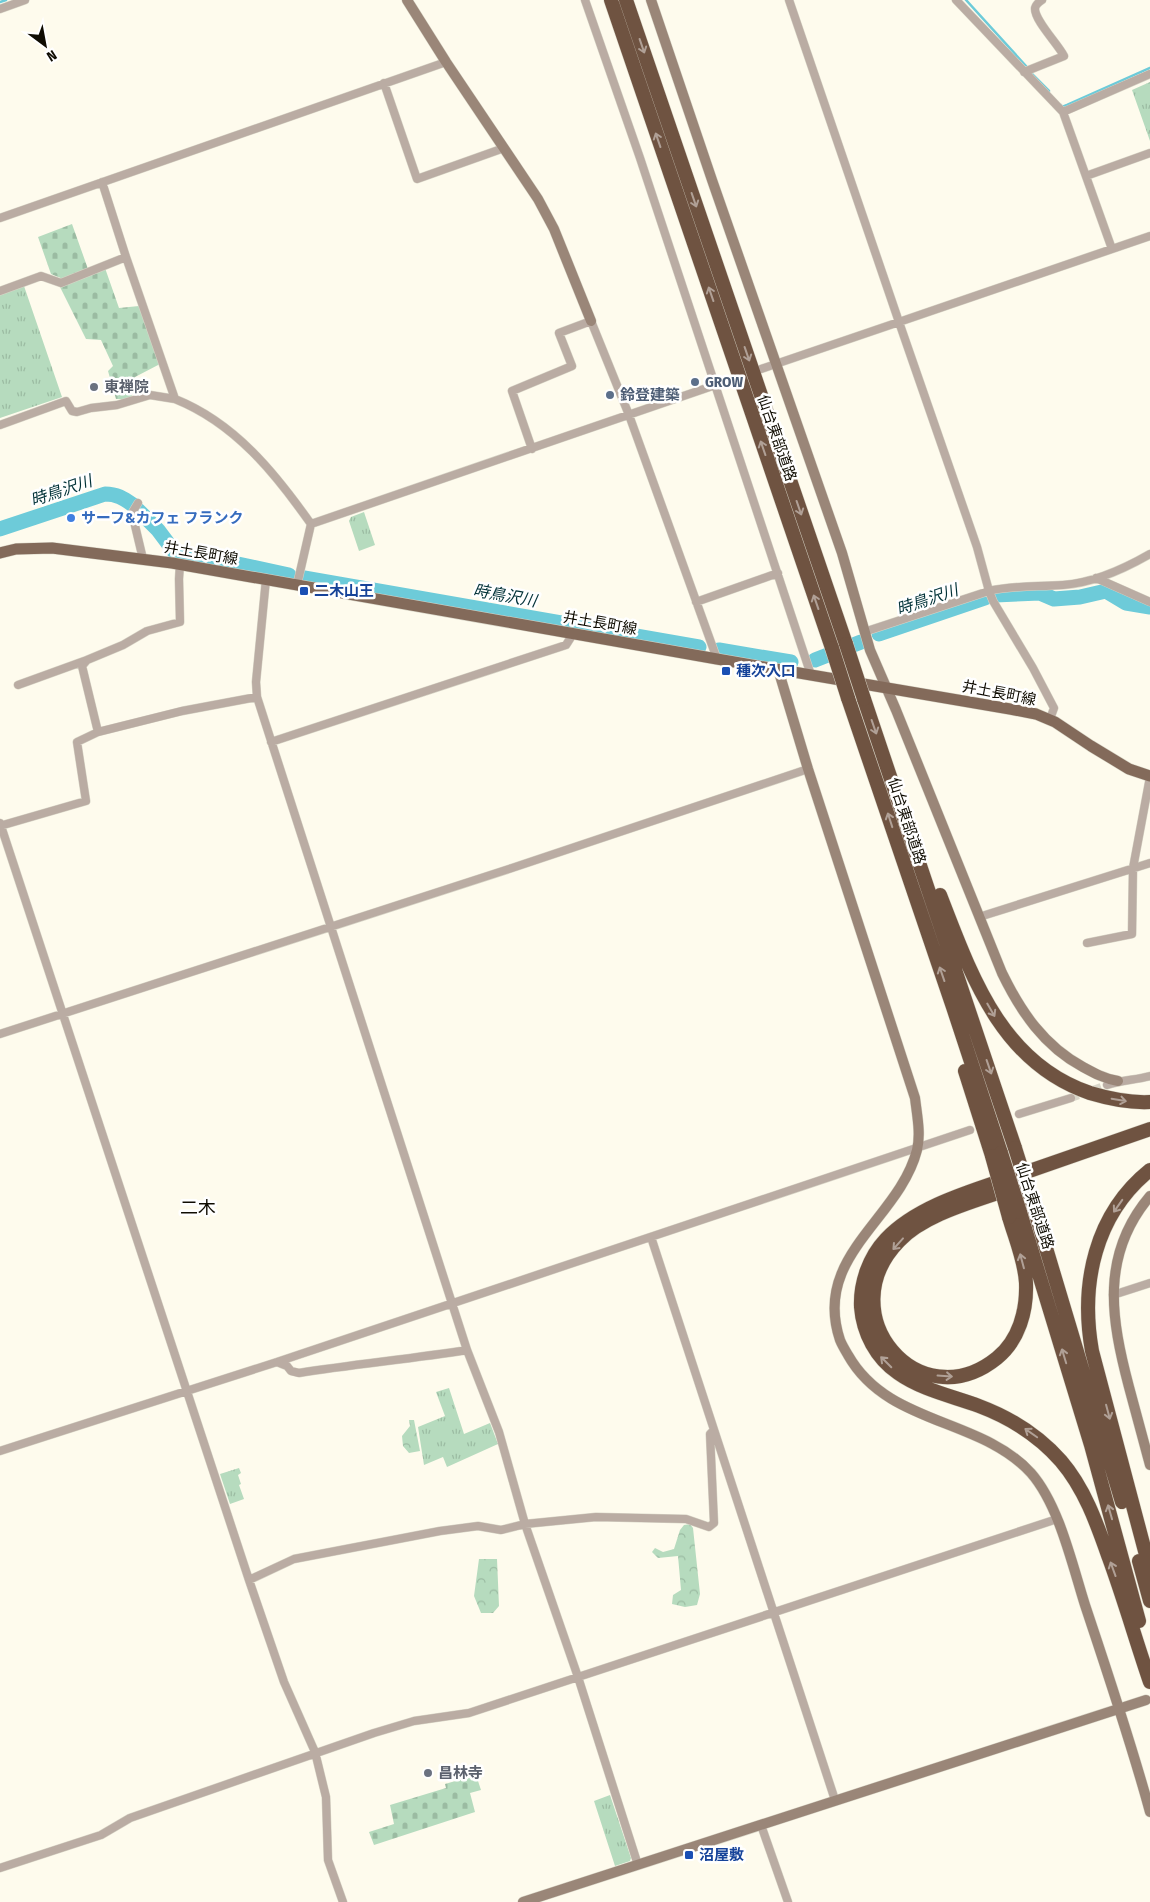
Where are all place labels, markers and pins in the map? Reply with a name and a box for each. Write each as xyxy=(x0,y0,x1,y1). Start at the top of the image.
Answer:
place label: GROW xyxy=(705,373,744,391)
marker: GROW xyxy=(689,376,701,388)
place label: 東禅院 xyxy=(104,378,149,396)
marker: 東禅院 xyxy=(88,381,100,393)
place label: 鈴登建築 xyxy=(620,386,680,404)
marker: 鈴登建築 xyxy=(604,389,616,401)
place label: サーフ&カフェ フランク xyxy=(81,509,244,527)
marker: サーフ&カフェ フランク xyxy=(65,512,77,524)
place label: 二木山王 xyxy=(314,582,374,600)
marker: 二木山王 xyxy=(298,585,310,597)
place label: 種次入口 xyxy=(736,662,796,680)
marker: 種次入口 xyxy=(720,665,732,677)
place label: 昌林寺 xyxy=(438,1764,483,1782)
marker: 昌林寺 xyxy=(422,1767,434,1779)
place label: 沼屋敷 xyxy=(699,1846,744,1864)
marker: 沼屋敷 xyxy=(683,1849,695,1861)

